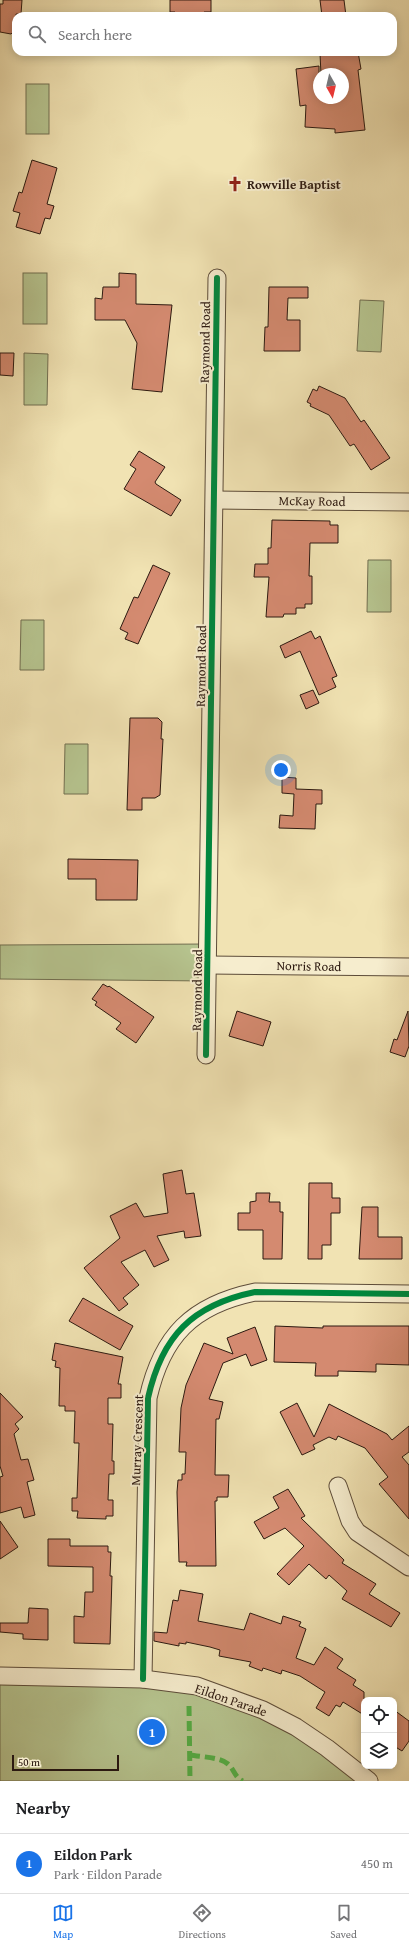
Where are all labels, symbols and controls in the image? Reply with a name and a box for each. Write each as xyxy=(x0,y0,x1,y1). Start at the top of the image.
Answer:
search box xyxy=(12,12,397,56)
icon: search xyxy=(26,23,48,45)
text: Search here xyxy=(58,24,132,45)
north arrow xyxy=(313,68,349,104)
church icon: Rowville Baptist xyxy=(226,175,244,193)
place label: Rowville Baptist xyxy=(247,175,341,194)
street label: Raymond Road xyxy=(195,301,215,383)
street label: McKay Road xyxy=(278,491,346,511)
street label: Raymond Road xyxy=(191,625,211,707)
your location xyxy=(271,760,291,780)
street label: Raymond Road xyxy=(187,949,207,1031)
street label: Norris Road xyxy=(276,956,342,976)
street label: Murray Crescent xyxy=(126,1394,148,1486)
street label: Eildon Parade xyxy=(192,1679,270,1721)
map controls xyxy=(361,1697,397,1769)
button: locate xyxy=(361,1697,397,1733)
pin: 1 xyxy=(139,1717,165,1747)
button: layers xyxy=(361,1733,397,1769)
scale bar xyxy=(12,1753,119,1772)
text: 50 m xyxy=(18,1754,40,1770)
text: Nearby xyxy=(16,1795,70,1820)
text: Eildon Park xyxy=(54,1844,132,1865)
text: 1 xyxy=(26,1854,32,1873)
text: 450 m xyxy=(361,1854,393,1873)
text: Park · Eildon Parade xyxy=(54,1865,162,1884)
tab: Map xyxy=(52,1902,74,1942)
tab: Directions xyxy=(179,1902,226,1942)
tab: Saved xyxy=(330,1902,357,1942)

